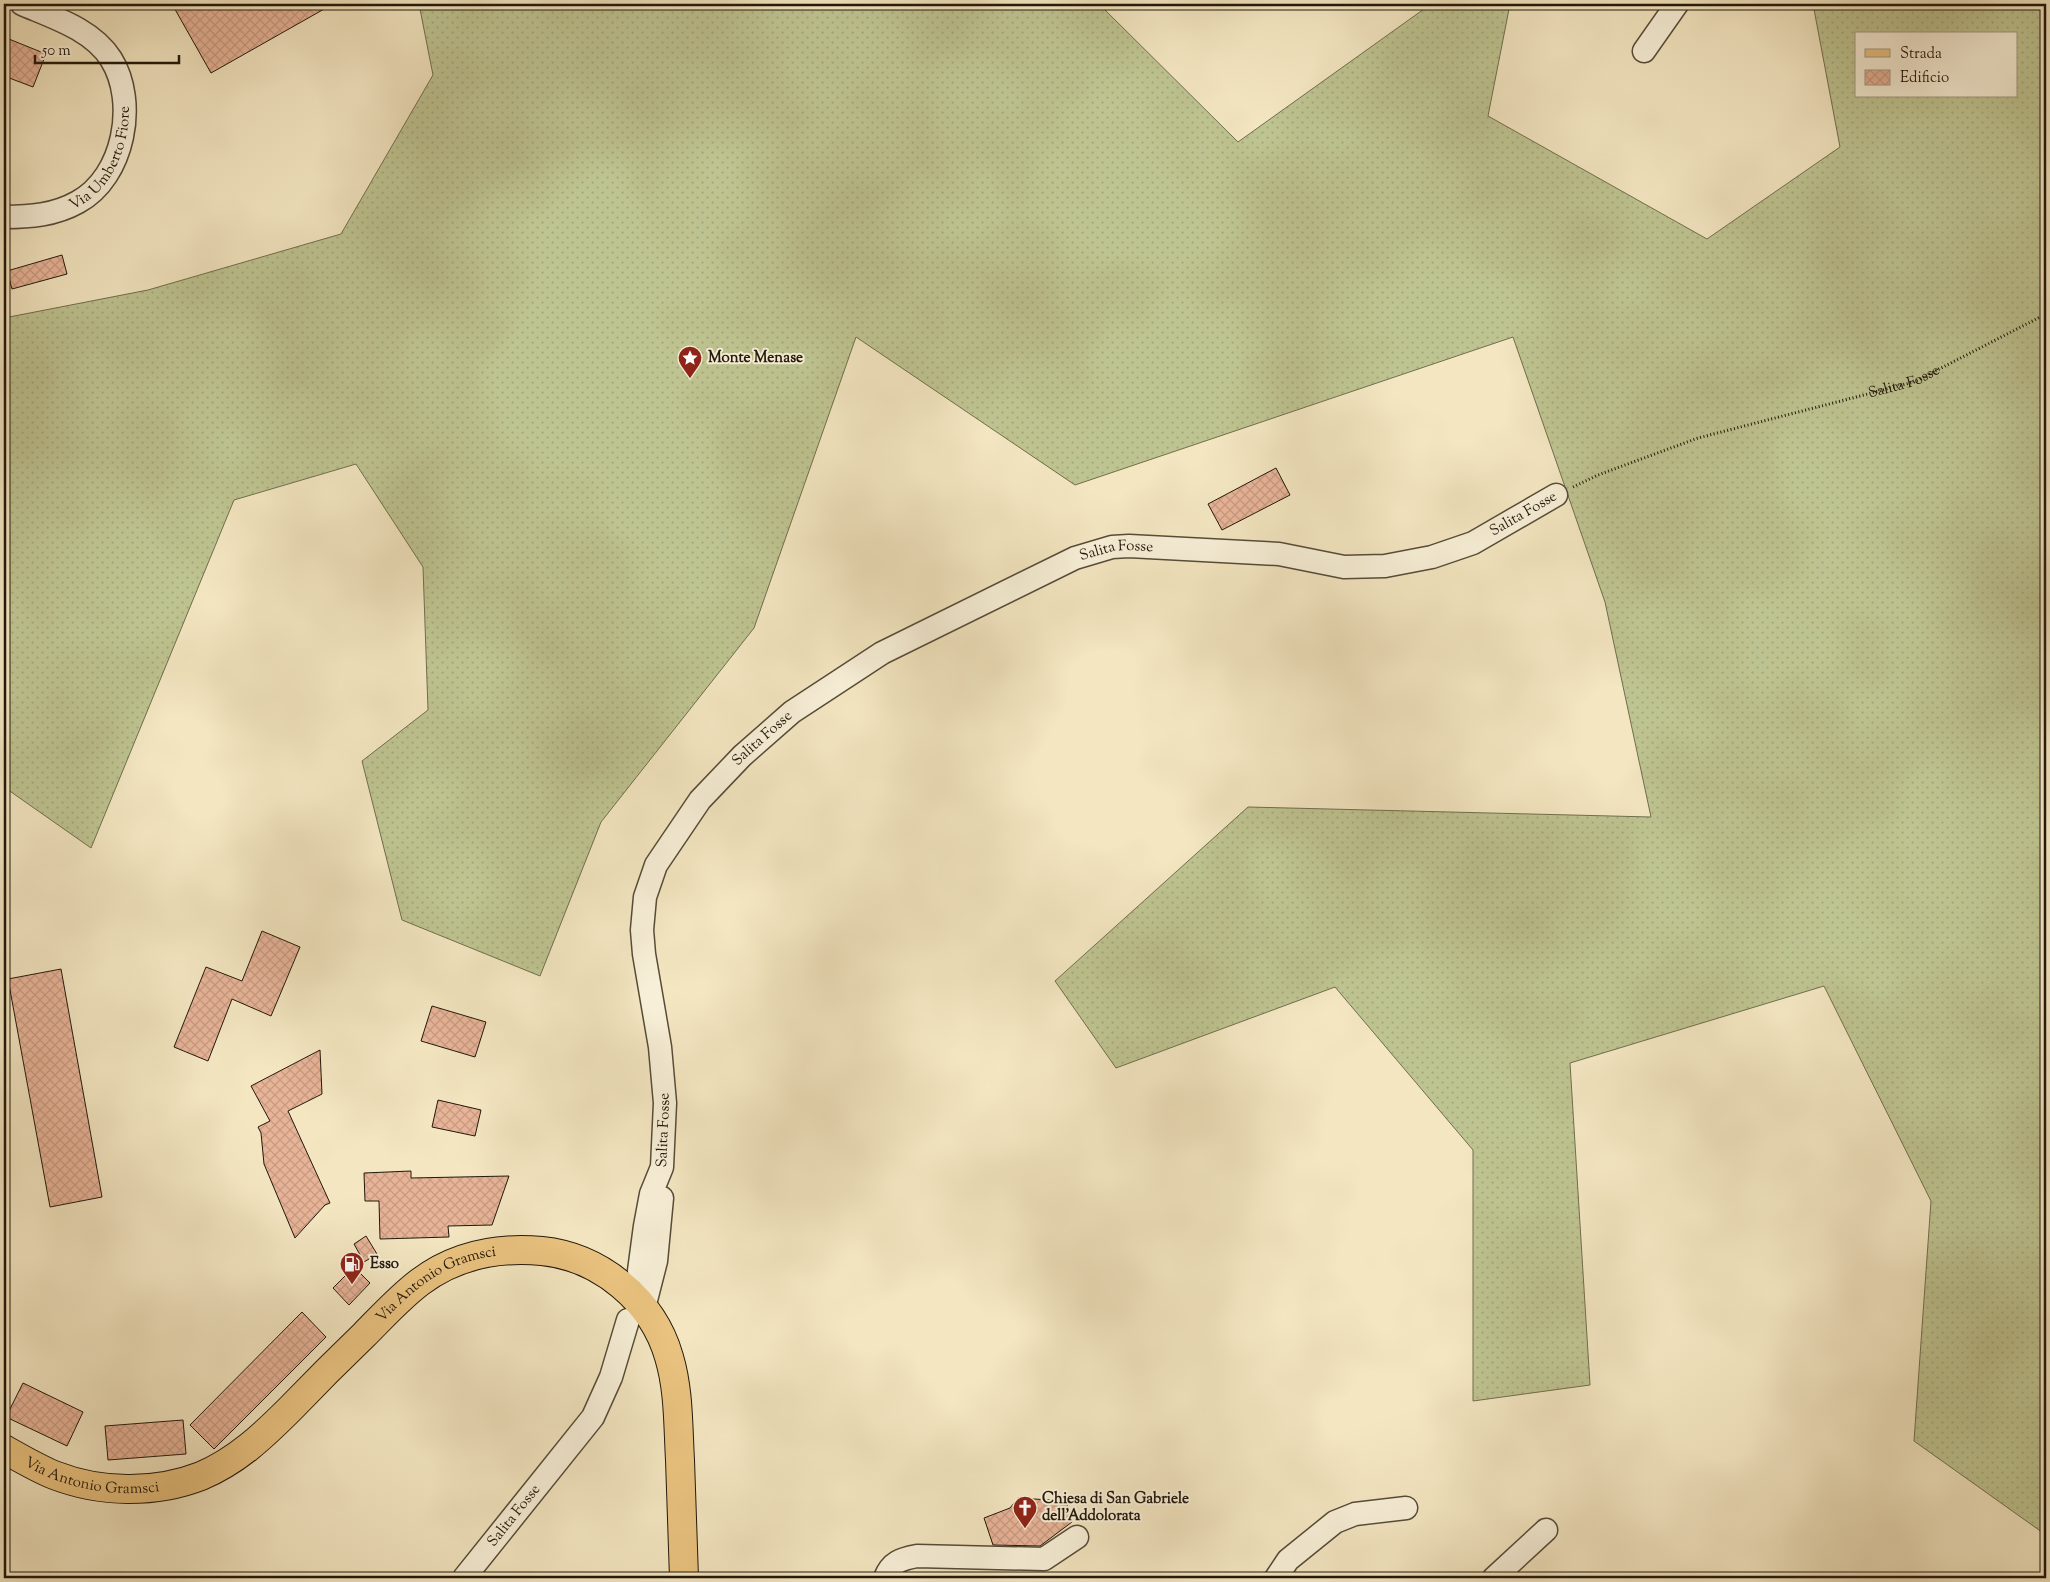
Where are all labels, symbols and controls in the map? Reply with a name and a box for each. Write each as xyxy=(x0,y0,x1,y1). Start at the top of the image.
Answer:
scale bar xyxy=(35,32,179,64)
legend xyxy=(1855,32,2018,98)
text: 50 m xyxy=(41,41,71,62)
text: Strada xyxy=(1900,44,1942,65)
text: Edificio xyxy=(1900,68,1949,89)
street label: Via Umberto Fiore xyxy=(65,106,135,215)
place icon: Monte Menase xyxy=(677,345,703,379)
place label: Monte Menase xyxy=(708,348,803,369)
street label: Salita Fosse xyxy=(1866,360,1944,404)
street label: Salita Fosse xyxy=(1486,486,1561,542)
street label: Salita Fosse xyxy=(1077,535,1154,567)
street label: Salita Fosse xyxy=(727,706,797,771)
street label: Salita Fosse xyxy=(651,1092,676,1168)
street label: Via Antonio Gramsci xyxy=(371,1241,497,1327)
fuel station icon: Esso xyxy=(339,1251,365,1285)
place label: Esso xyxy=(370,1254,399,1275)
street label: Via Antonio Gramsci xyxy=(21,1452,161,1500)
street label: Salita Fosse xyxy=(482,1480,546,1551)
place label: Chiesa di San Gabriele dell'Addolorata xyxy=(1042,1489,1189,1527)
church icon: Chiesa di San Gabriele dell'Addolorata xyxy=(1012,1495,1038,1529)

